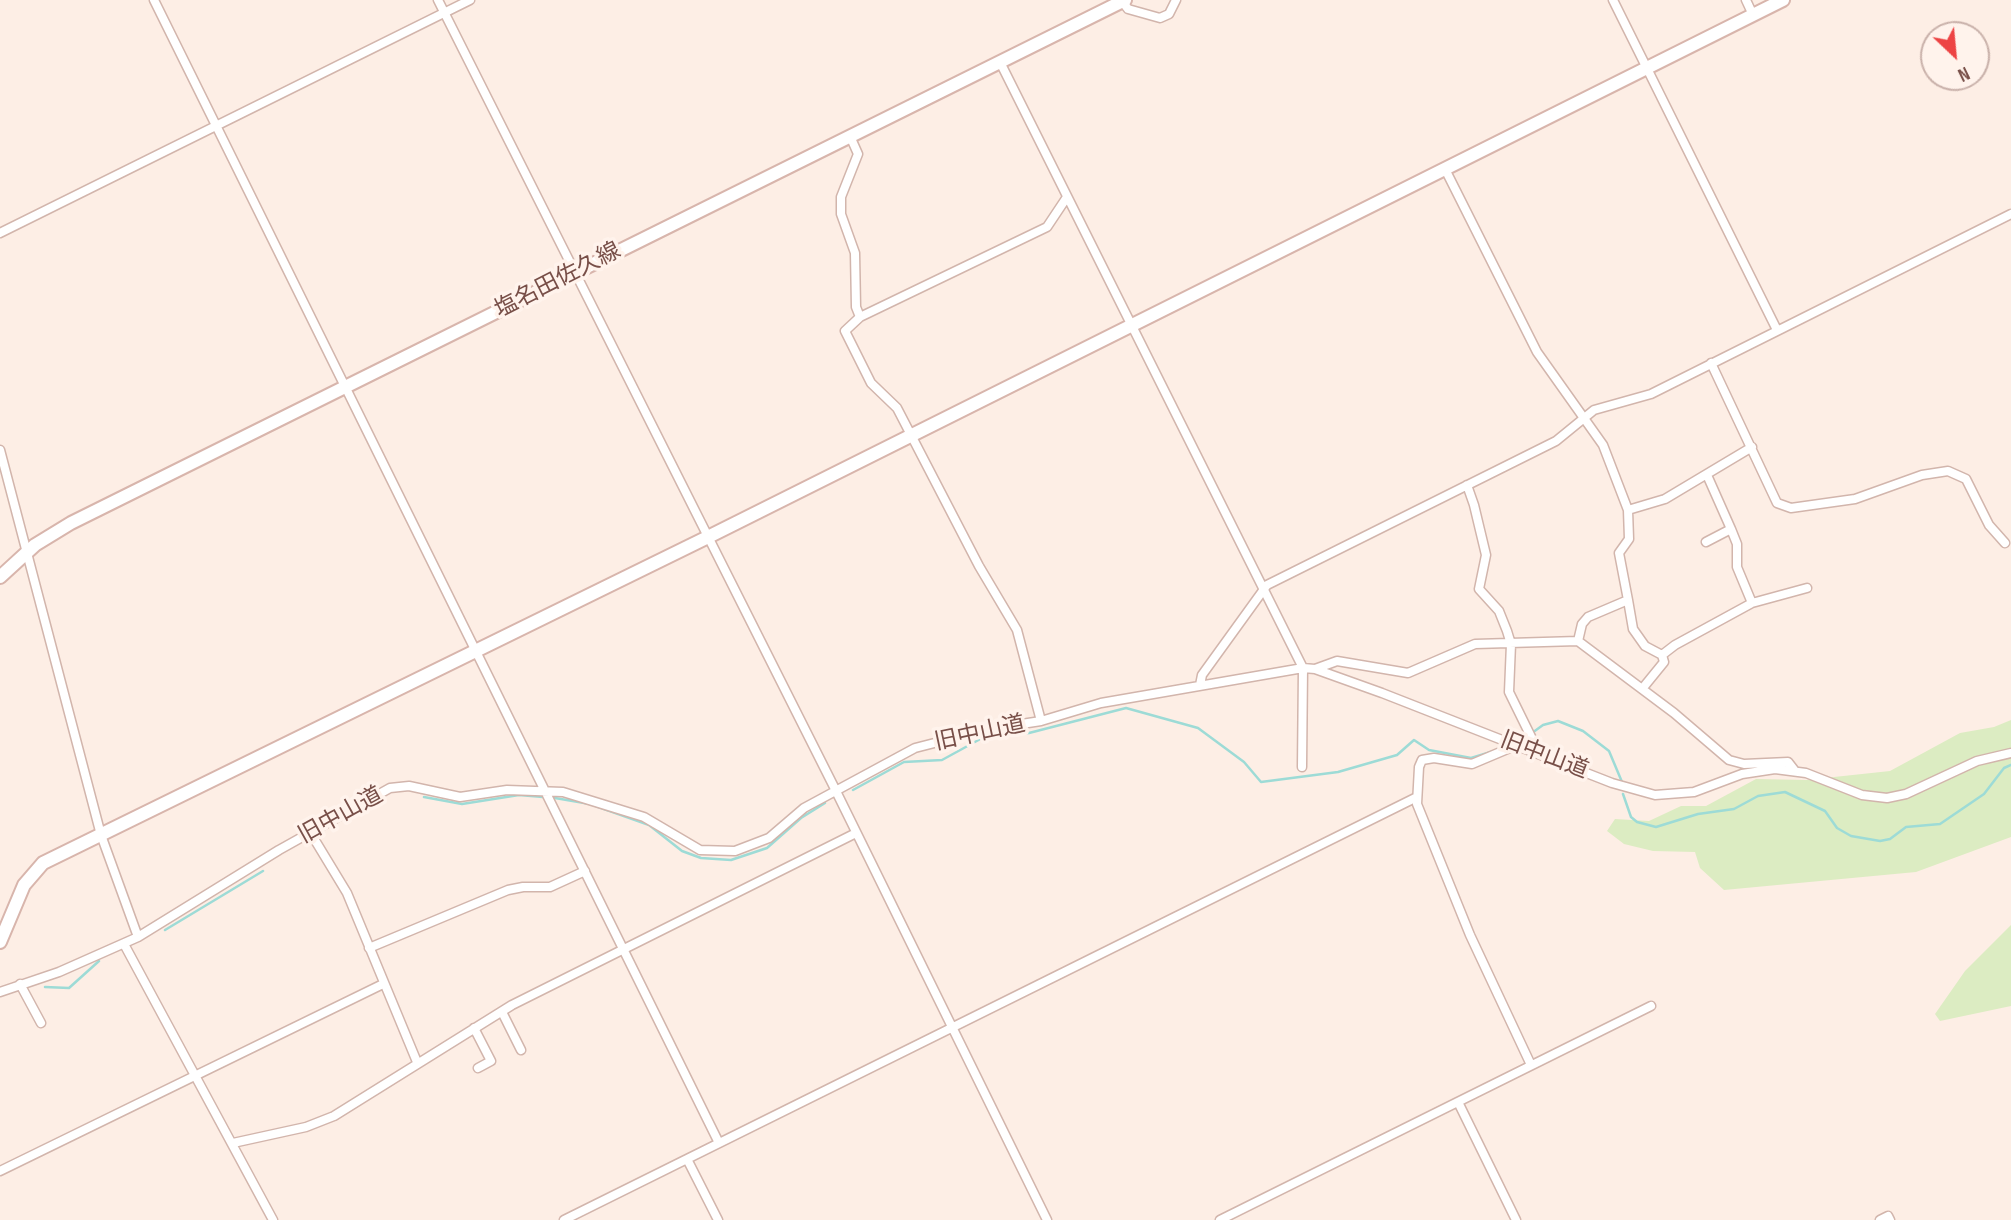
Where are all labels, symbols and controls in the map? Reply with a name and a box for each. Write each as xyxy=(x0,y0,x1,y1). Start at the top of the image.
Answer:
north arrow xyxy=(1920,21,1990,91)
text: N xyxy=(1954,61,1973,86)
street label: 塩名田佐久線 xyxy=(490,237,626,325)
street label: 旧中山道 xyxy=(932,711,1028,757)
street label: 旧中山道 xyxy=(1496,727,1592,785)
street label: 旧中山道 xyxy=(294,782,388,850)

